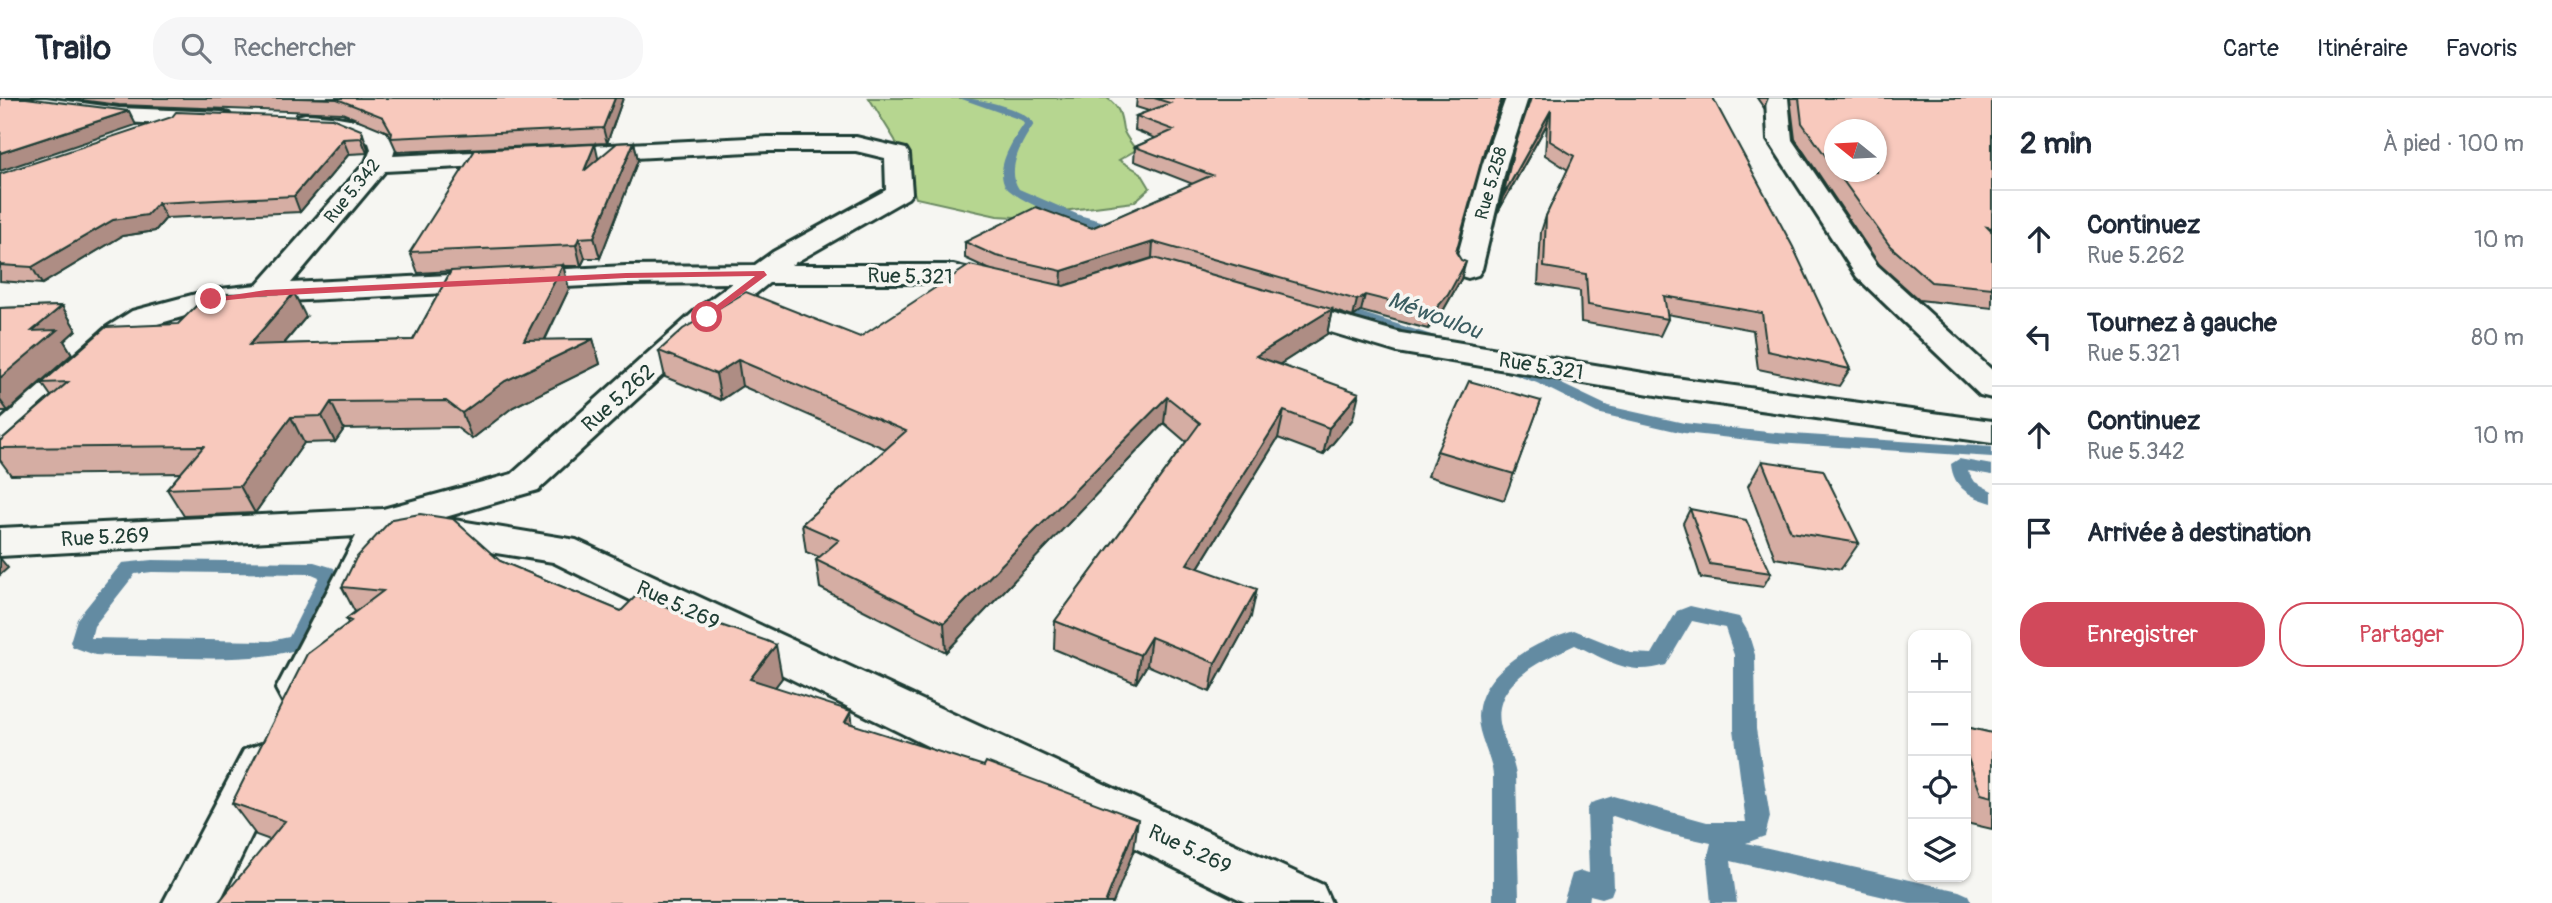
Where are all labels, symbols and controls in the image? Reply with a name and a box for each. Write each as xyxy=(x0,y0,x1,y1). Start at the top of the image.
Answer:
search box xyxy=(153,17,643,80)
text: Trailo xyxy=(35,28,111,69)
icon: search xyxy=(177,29,215,67)
text: Rechercher xyxy=(233,32,356,64)
text: Carte xyxy=(2223,34,2279,63)
text: Itinéraire xyxy=(2317,34,2408,63)
text: Favoris xyxy=(2446,34,2517,63)
north arrow xyxy=(1824,119,1887,182)
text: 2 min xyxy=(2020,125,2092,162)
text: À pied · 100 m xyxy=(2383,129,2524,158)
street label: Rue 5.258 xyxy=(1470,144,1513,222)
street label: Rue 5.342 xyxy=(319,154,385,228)
text: Continuez xyxy=(2087,209,2200,241)
icon: ahead xyxy=(2020,220,2058,258)
text: 10 m xyxy=(2474,225,2524,254)
text: Rue 5.262 xyxy=(2087,241,2185,270)
street label: Rue 5.321 xyxy=(867,262,953,291)
route end xyxy=(195,283,226,314)
water label: Méwoulou xyxy=(1384,285,1487,346)
route start xyxy=(691,301,722,332)
text: Tournez à gauche xyxy=(2087,307,2277,339)
icon: left xyxy=(2020,318,2058,356)
text: 80 m xyxy=(2471,323,2524,352)
text: Rue 5.321 xyxy=(2087,339,2180,368)
street label: Rue 5.321 xyxy=(1497,346,1585,386)
street label: Rue 5.262 xyxy=(576,358,661,438)
text: Continuez xyxy=(2087,405,2200,437)
icon: ahead xyxy=(2020,416,2058,454)
text: 10 m xyxy=(2474,421,2524,450)
text: Rue 5.342 xyxy=(2087,437,2185,466)
icon: arrive xyxy=(2020,514,2058,552)
text: Arrivée à destination xyxy=(2087,517,2311,549)
street label: Rue 5.269 xyxy=(60,522,150,553)
street label: Rue 5.269 xyxy=(632,575,724,636)
button: Enregistrer xyxy=(2020,602,2265,667)
button: Partager xyxy=(2279,602,2524,667)
map controls xyxy=(1908,630,1971,882)
button: + xyxy=(1908,630,1971,693)
button: − xyxy=(1908,693,1971,756)
button: locate xyxy=(1908,756,1971,819)
street label: Rue 5.269 xyxy=(1144,819,1236,880)
button: layers xyxy=(1908,819,1971,882)

